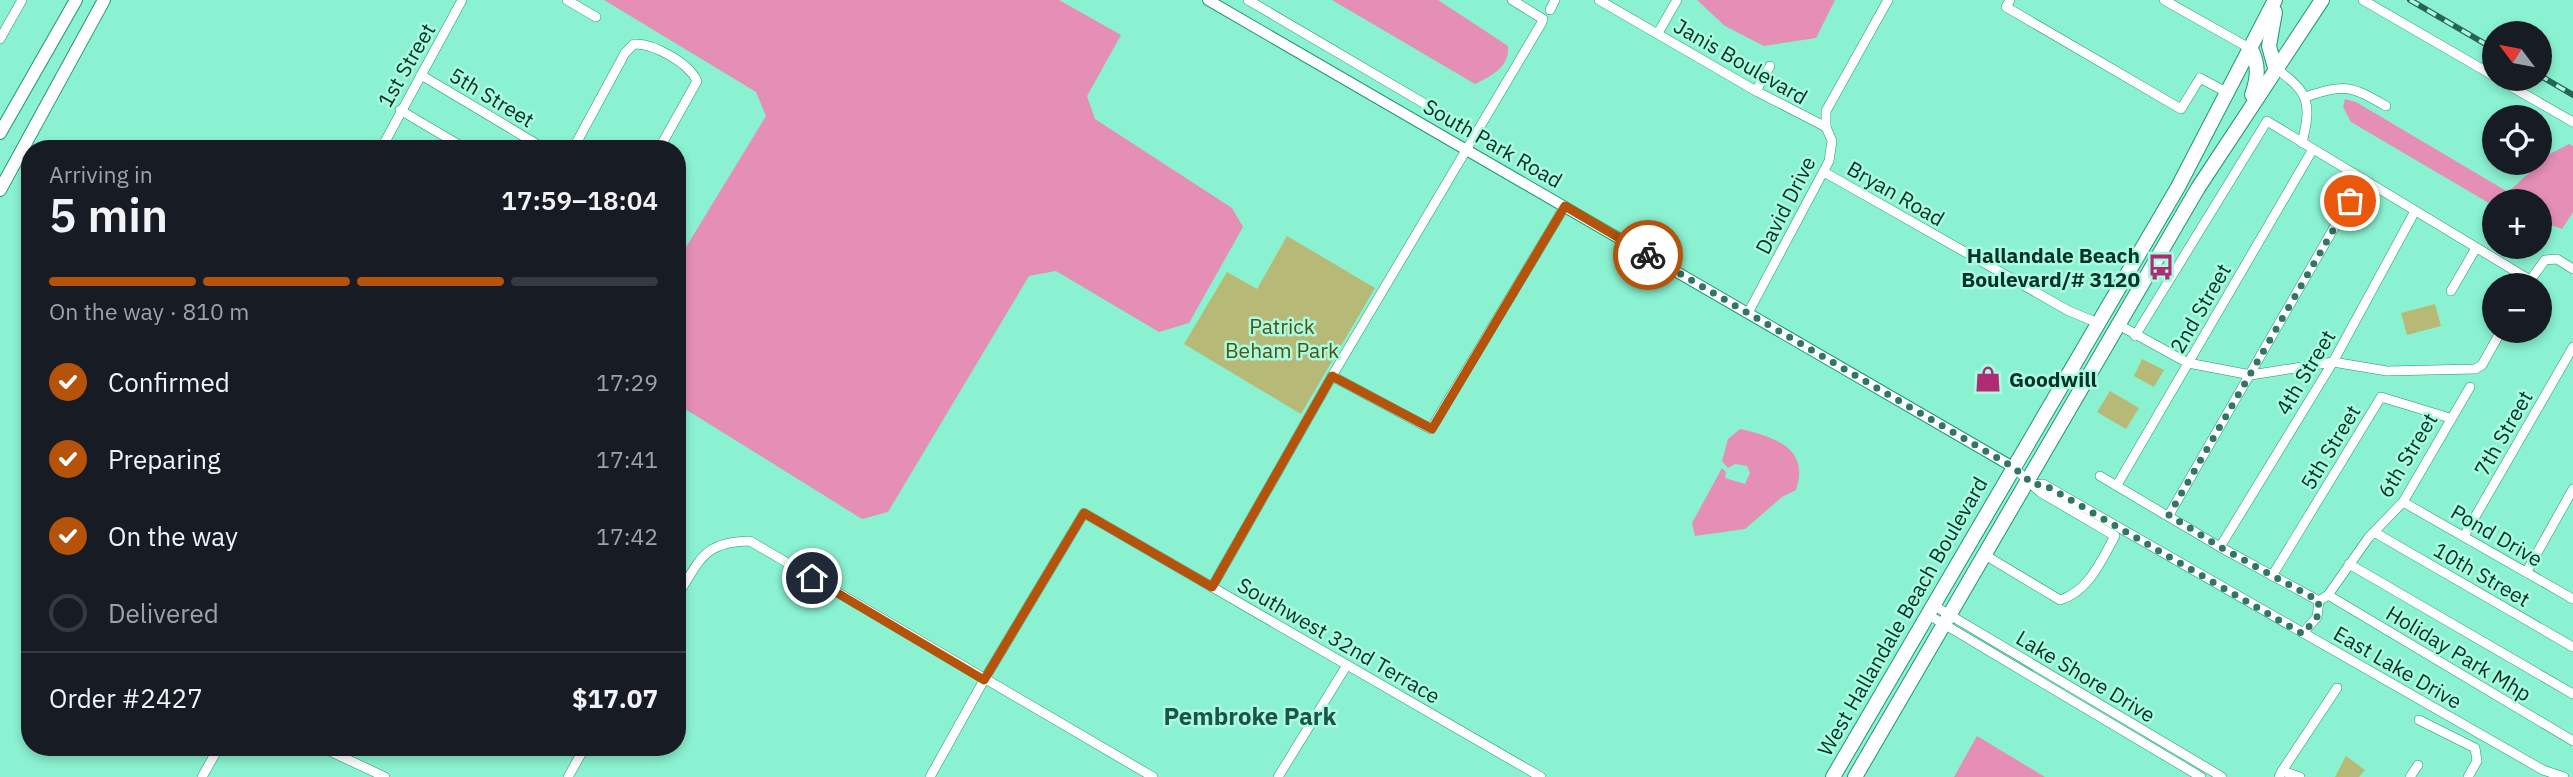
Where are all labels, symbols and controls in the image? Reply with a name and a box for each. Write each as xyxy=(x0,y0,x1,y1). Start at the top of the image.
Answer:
street label: Janis Boulevard xyxy=(1669,11,1813,111)
street label: 1st Street xyxy=(371,18,441,112)
north arrow xyxy=(2482,21,2552,91)
map controls xyxy=(2482,21,2552,343)
street label: 5th Street xyxy=(444,61,540,133)
street label: South Park Road xyxy=(1418,92,1568,194)
button: locate xyxy=(2482,105,2552,175)
street label: David Drive xyxy=(1748,151,1822,259)
street label: Bryan Road xyxy=(1842,154,1950,232)
text: Arriving in xyxy=(49,159,153,189)
pin xyxy=(2320,171,2380,231)
icon: bag xyxy=(2331,182,2369,220)
text: 17:59–18:04 xyxy=(501,183,658,217)
text: 5 min xyxy=(49,185,168,245)
button: + xyxy=(2482,189,2552,259)
courier xyxy=(1613,220,1683,290)
icon: bike xyxy=(1629,236,1667,274)
place label: Hallandale Beach Boulevard/# 3120 xyxy=(1961,241,2140,293)
bus stop icon: Hallandale Beach Boulevard/# 3120 xyxy=(2146,252,2176,282)
street label: 2nd Street xyxy=(2163,258,2237,358)
button: − xyxy=(2482,273,2552,343)
text: On the way · 810 m xyxy=(49,296,249,326)
park label: Patrick Beham Park xyxy=(1225,312,1339,364)
street label: 4th Street xyxy=(2269,324,2341,420)
icon: check xyxy=(49,363,87,401)
shop icon: Goodwill xyxy=(1973,364,2003,394)
text: Confirmed xyxy=(108,365,230,399)
place label: Goodwill xyxy=(2009,365,2097,393)
text: 17:29 xyxy=(596,367,658,397)
street label: 7th Street xyxy=(2467,385,2539,481)
street label: 5th Street xyxy=(2294,399,2366,495)
street label: 6th Street xyxy=(2371,407,2443,503)
icon: check xyxy=(49,440,87,478)
text: Preparing xyxy=(108,442,221,476)
text: 17:41 xyxy=(596,444,658,474)
street label: West Hallandale Beach Boulevard xyxy=(1810,471,1994,761)
street label: Pond Drive xyxy=(2446,497,2548,573)
icon: check xyxy=(49,517,87,555)
text: On the way xyxy=(108,519,238,553)
text: 17:42 xyxy=(596,521,658,551)
street label: 10th Street xyxy=(2429,535,2535,613)
pin xyxy=(782,548,842,608)
icon: home xyxy=(793,559,831,597)
street label: Southwest 32nd Terrace xyxy=(1232,570,1446,710)
text: Delivered xyxy=(108,596,219,630)
street label: Holiday Park Mhp xyxy=(2381,599,2537,707)
street label: East Lake Drive xyxy=(2329,619,2467,715)
street label: Lake Shore Drive xyxy=(2011,623,2161,729)
text: Order #2427 xyxy=(49,681,203,715)
text: $17.07 xyxy=(572,681,658,715)
district label: Pembroke Park xyxy=(1164,700,1337,732)

